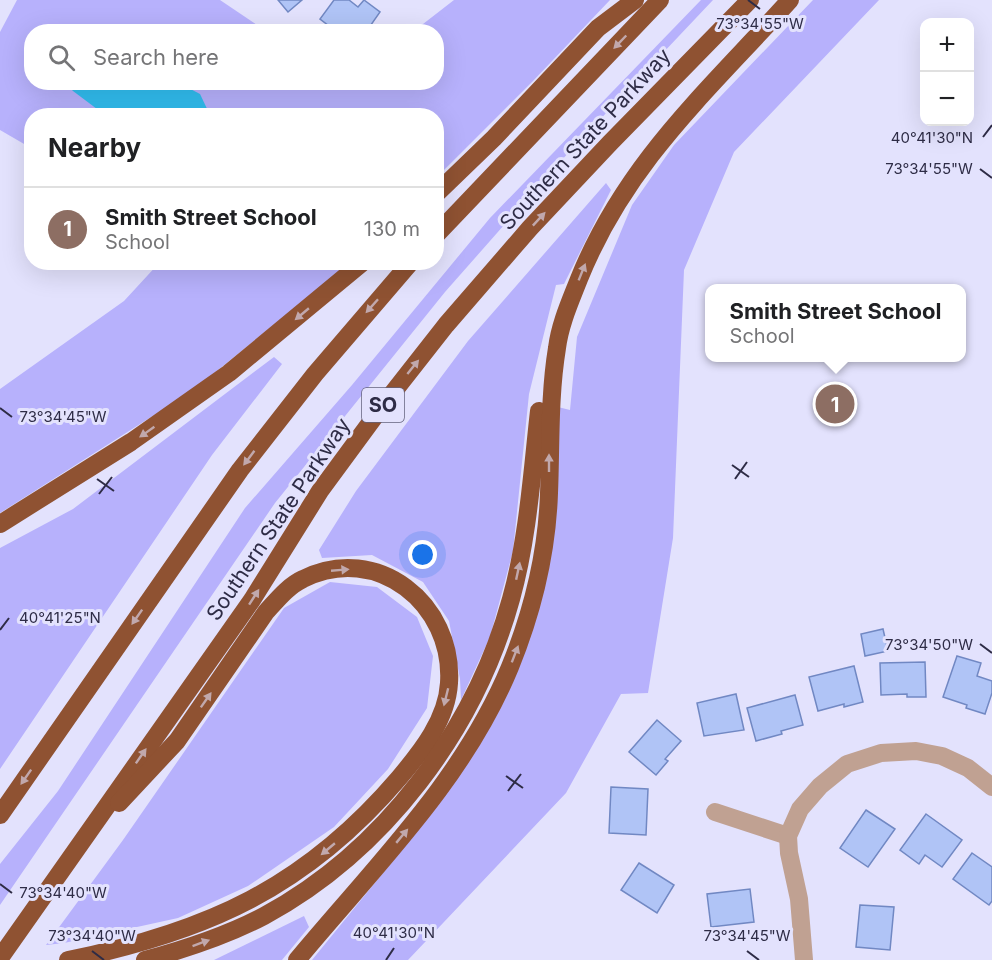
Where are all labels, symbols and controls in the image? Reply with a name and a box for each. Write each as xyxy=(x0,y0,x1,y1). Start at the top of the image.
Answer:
text: 73°34'55"W xyxy=(716,14,804,33)
map controls xyxy=(920,18,974,126)
button: + xyxy=(920,18,974,72)
search box xyxy=(24,24,444,90)
one-way arrow xyxy=(613,35,627,50)
icon: search xyxy=(45,41,78,74)
street label: Southern State Parkway xyxy=(494,43,676,235)
text: Search here xyxy=(93,44,219,70)
button: − xyxy=(920,72,974,126)
text: 40°41'30"N xyxy=(891,128,973,147)
text: Nearby xyxy=(48,132,141,163)
text: 73°34'55"W xyxy=(885,159,973,178)
text: Smith Street School xyxy=(105,204,317,230)
one-way arrow xyxy=(532,211,546,226)
text: 1 xyxy=(63,217,72,241)
text: 130 m xyxy=(364,217,420,241)
text: School xyxy=(105,230,170,254)
one-way arrow xyxy=(577,263,587,281)
popup xyxy=(705,284,966,362)
one-way arrow xyxy=(366,298,379,313)
text: Smith Street School xyxy=(730,298,941,324)
one-way arrow xyxy=(295,307,310,320)
text: School xyxy=(730,324,795,348)
one-way arrow xyxy=(406,360,418,375)
pin: 1 xyxy=(816,382,854,426)
road number: SO xyxy=(362,388,404,422)
text: 73°34'45"W xyxy=(19,407,107,426)
street label: Southern State Parkway xyxy=(201,413,355,625)
one-way arrow xyxy=(139,426,155,438)
one-way arrow xyxy=(244,450,256,465)
one-way arrow xyxy=(544,453,554,472)
your location xyxy=(408,540,437,569)
one-way arrow xyxy=(514,561,523,580)
one-way arrow xyxy=(330,565,349,575)
one-way arrow xyxy=(248,589,260,605)
text: 40°41'25"N xyxy=(19,608,101,627)
one-way arrow xyxy=(131,608,143,624)
text: 73°34'50"W xyxy=(885,635,973,654)
one-way arrow xyxy=(511,644,521,662)
one-way arrow xyxy=(440,688,450,706)
one-way arrow xyxy=(200,693,212,709)
one-way arrow xyxy=(135,748,147,764)
one-way arrow xyxy=(20,769,32,785)
one-way arrow xyxy=(396,828,409,844)
one-way arrow xyxy=(320,842,336,855)
text: 73°34'40"W xyxy=(19,883,107,902)
text: 40°41'30"N xyxy=(353,923,435,942)
text: 73°34'40"W xyxy=(48,926,136,945)
text: 73°34'45"W xyxy=(703,926,791,945)
one-way arrow xyxy=(192,938,210,947)

